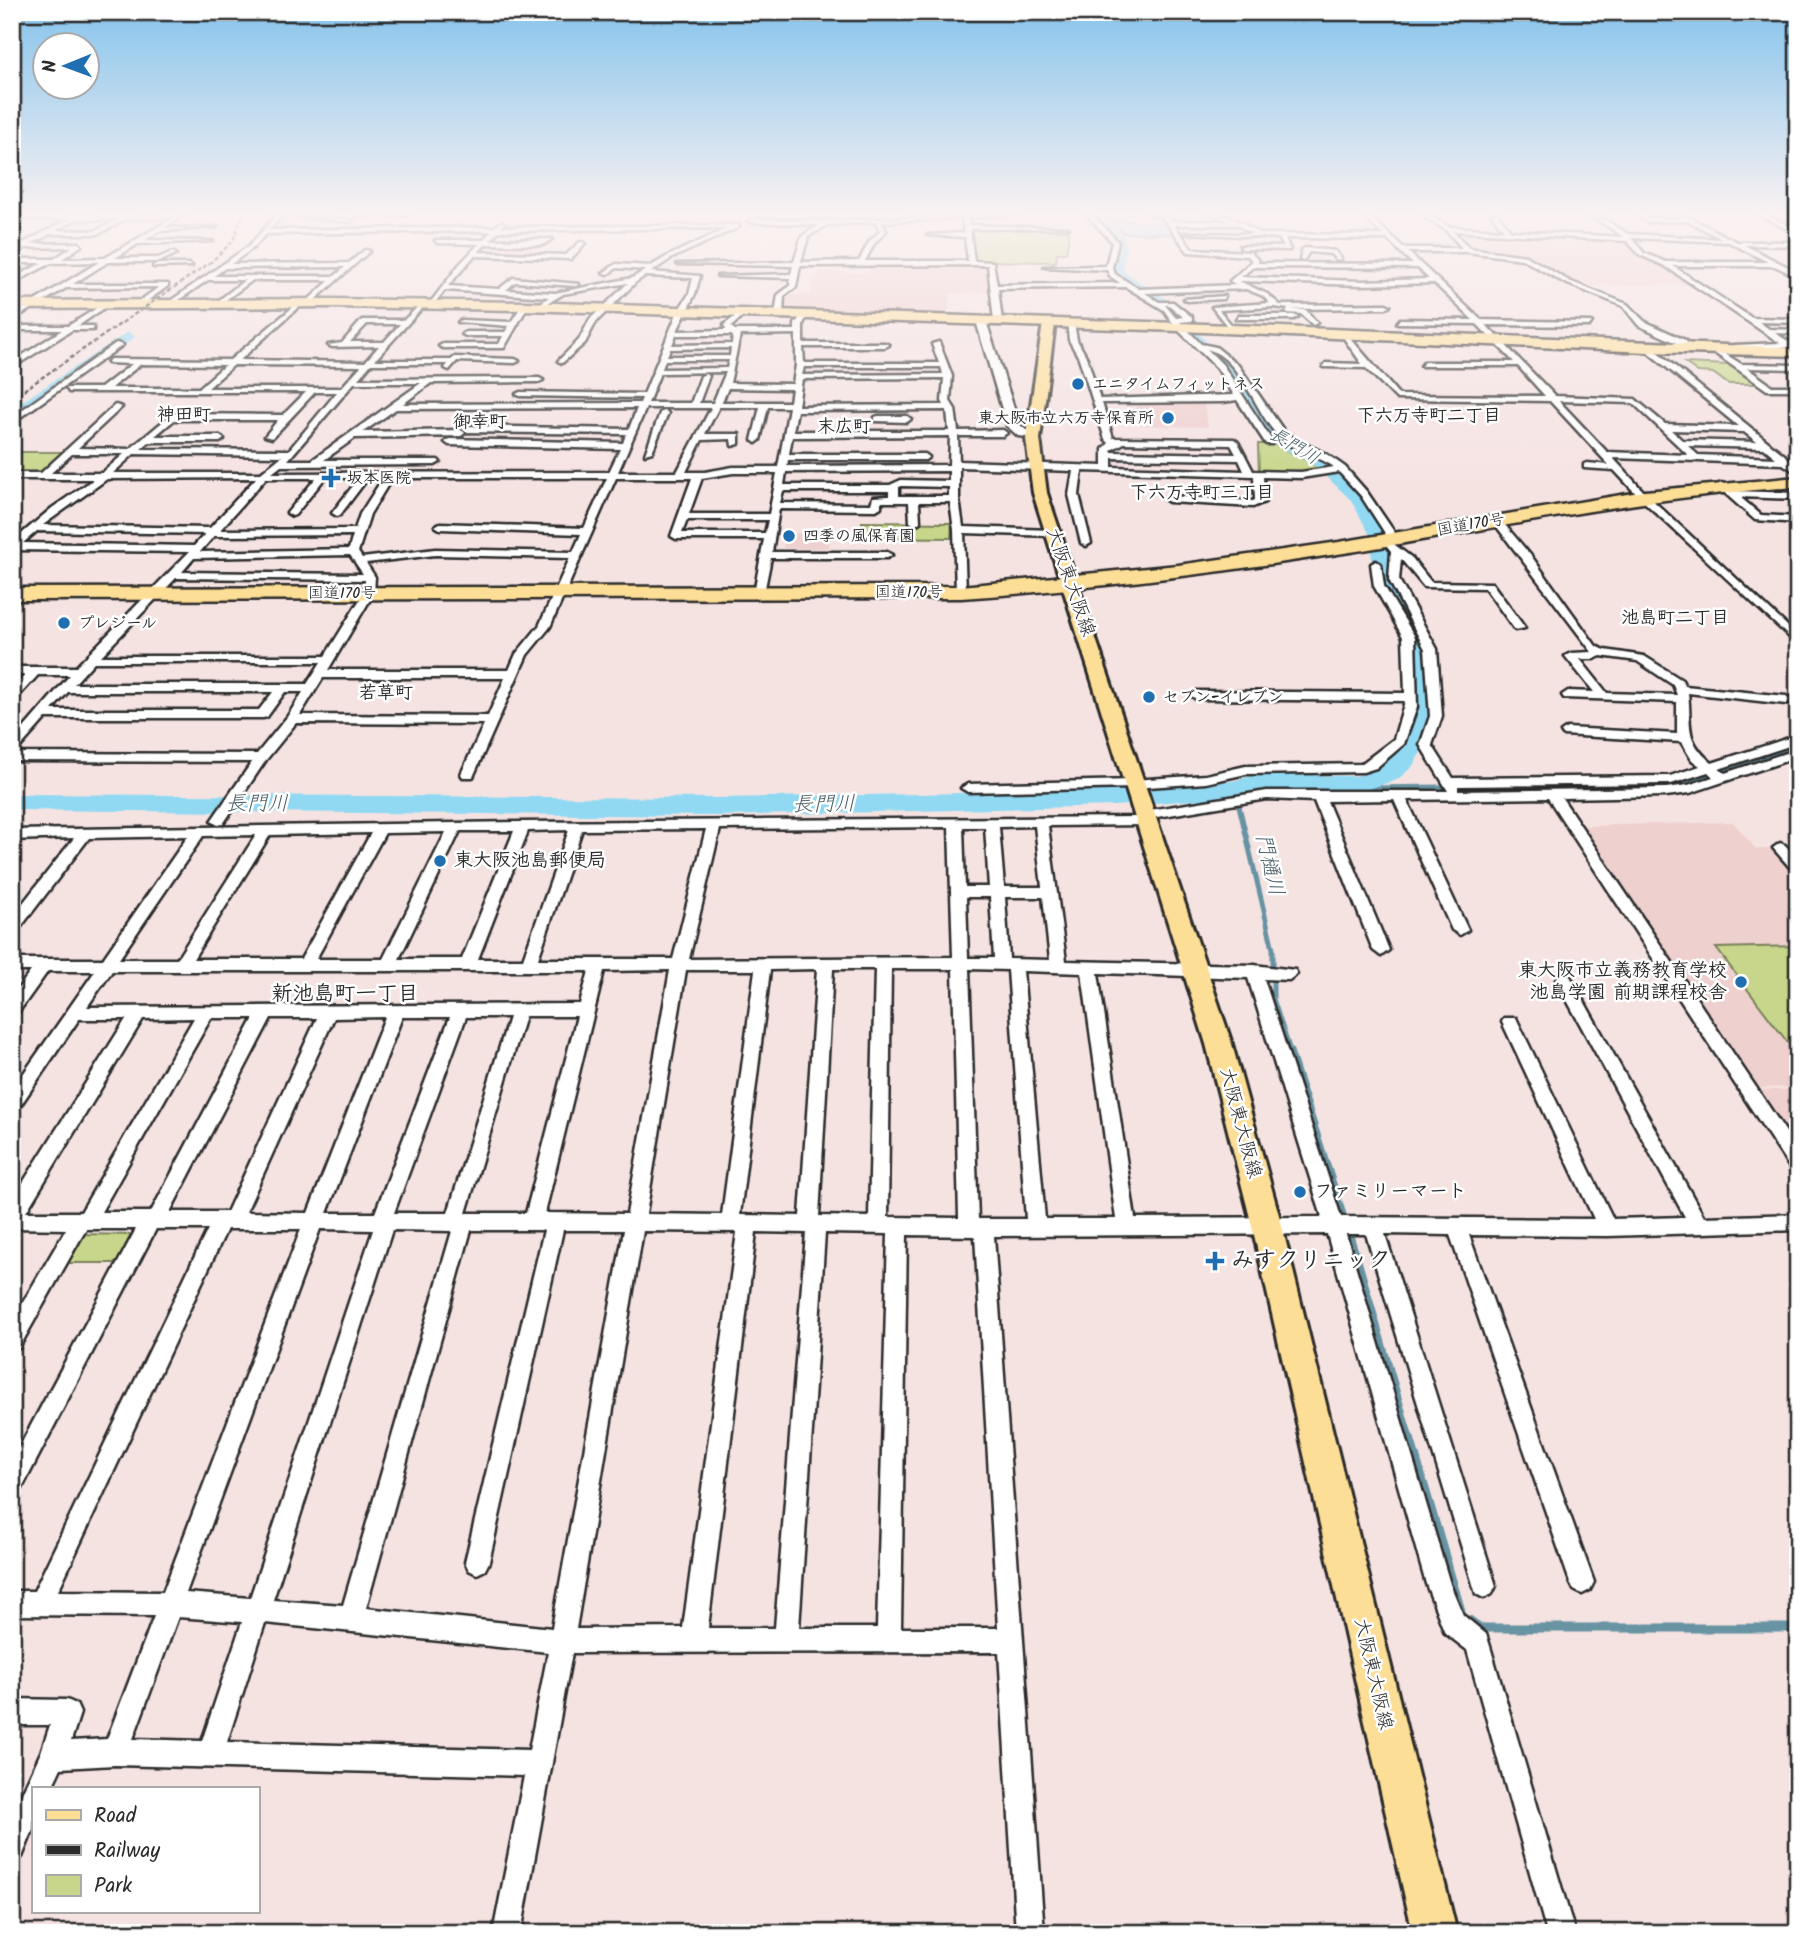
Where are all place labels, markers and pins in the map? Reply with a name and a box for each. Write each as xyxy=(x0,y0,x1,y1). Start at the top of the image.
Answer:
place label: エニタイムフィットネス xyxy=(1092,372,1265,397)
marker: エニタイムフィットネス xyxy=(1070,376,1086,392)
place label: 東大阪市立六万寺保育所 xyxy=(978,406,1154,431)
marker: 東大阪市立六万寺保育所 xyxy=(1160,410,1176,426)
place label: 坂本医院 xyxy=(347,466,411,491)
marker: 坂本医院 xyxy=(321,468,341,488)
place label: 四季の風保育園 xyxy=(803,524,915,549)
marker: 四季の風保育園 xyxy=(781,528,797,544)
place label: プレジール xyxy=(78,611,157,636)
marker: プレジール xyxy=(56,615,72,631)
place label: セブン-イレブン xyxy=(1163,685,1284,710)
marker: セブン-イレブン xyxy=(1141,689,1157,705)
place label: 東大阪池島郵便局 xyxy=(454,846,606,876)
marker: 東大阪池島郵便局 xyxy=(432,853,448,869)
place label: 東大阪市立義務教育学校 池島学園 前期課程校舎 xyxy=(1518,956,1727,1008)
marker: 東大阪市立義務教育学校 池島学園 前期課程校舎 xyxy=(1733,974,1749,990)
place label: ファミリーマート xyxy=(1314,1177,1467,1207)
marker: ファミリーマート xyxy=(1292,1184,1308,1200)
place label: みすクリニック xyxy=(1231,1243,1391,1279)
marker: みすクリニック xyxy=(1205,1251,1225,1271)

